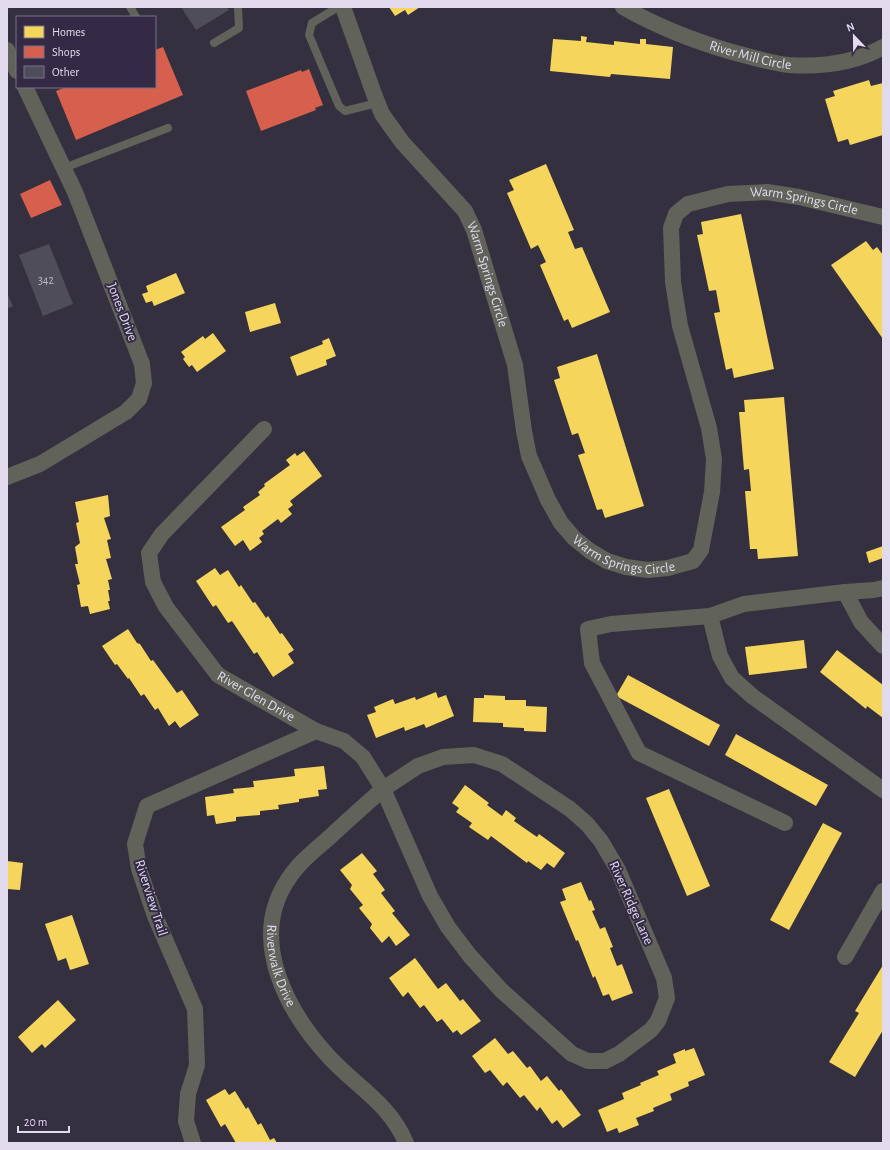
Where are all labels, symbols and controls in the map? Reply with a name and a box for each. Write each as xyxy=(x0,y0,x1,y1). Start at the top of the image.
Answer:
legend xyxy=(16,16,156,88)
north arrow xyxy=(834,16,874,56)
text: N xyxy=(845,21,856,34)
text: Homes xyxy=(52,26,85,38)
street label: River Mill Circle xyxy=(707,38,792,72)
text: Shops xyxy=(52,46,80,58)
text: Other xyxy=(52,66,79,78)
street label: Warm Springs Circle xyxy=(750,185,859,218)
street label: Warm Springs Circle xyxy=(464,219,510,329)
house number: 342 xyxy=(38,274,55,286)
street label: Jones Drive xyxy=(105,281,139,343)
street label: Warm Springs Circle xyxy=(570,533,677,577)
street label: River Glen Drive xyxy=(215,669,297,724)
street label: Riverview Trail xyxy=(132,858,170,938)
street label: River Ridge Lane xyxy=(606,859,656,947)
street label: Riverwalk Drive xyxy=(264,924,298,1009)
scale bar xyxy=(18,1108,69,1134)
text: 20 m xyxy=(24,1116,47,1128)

